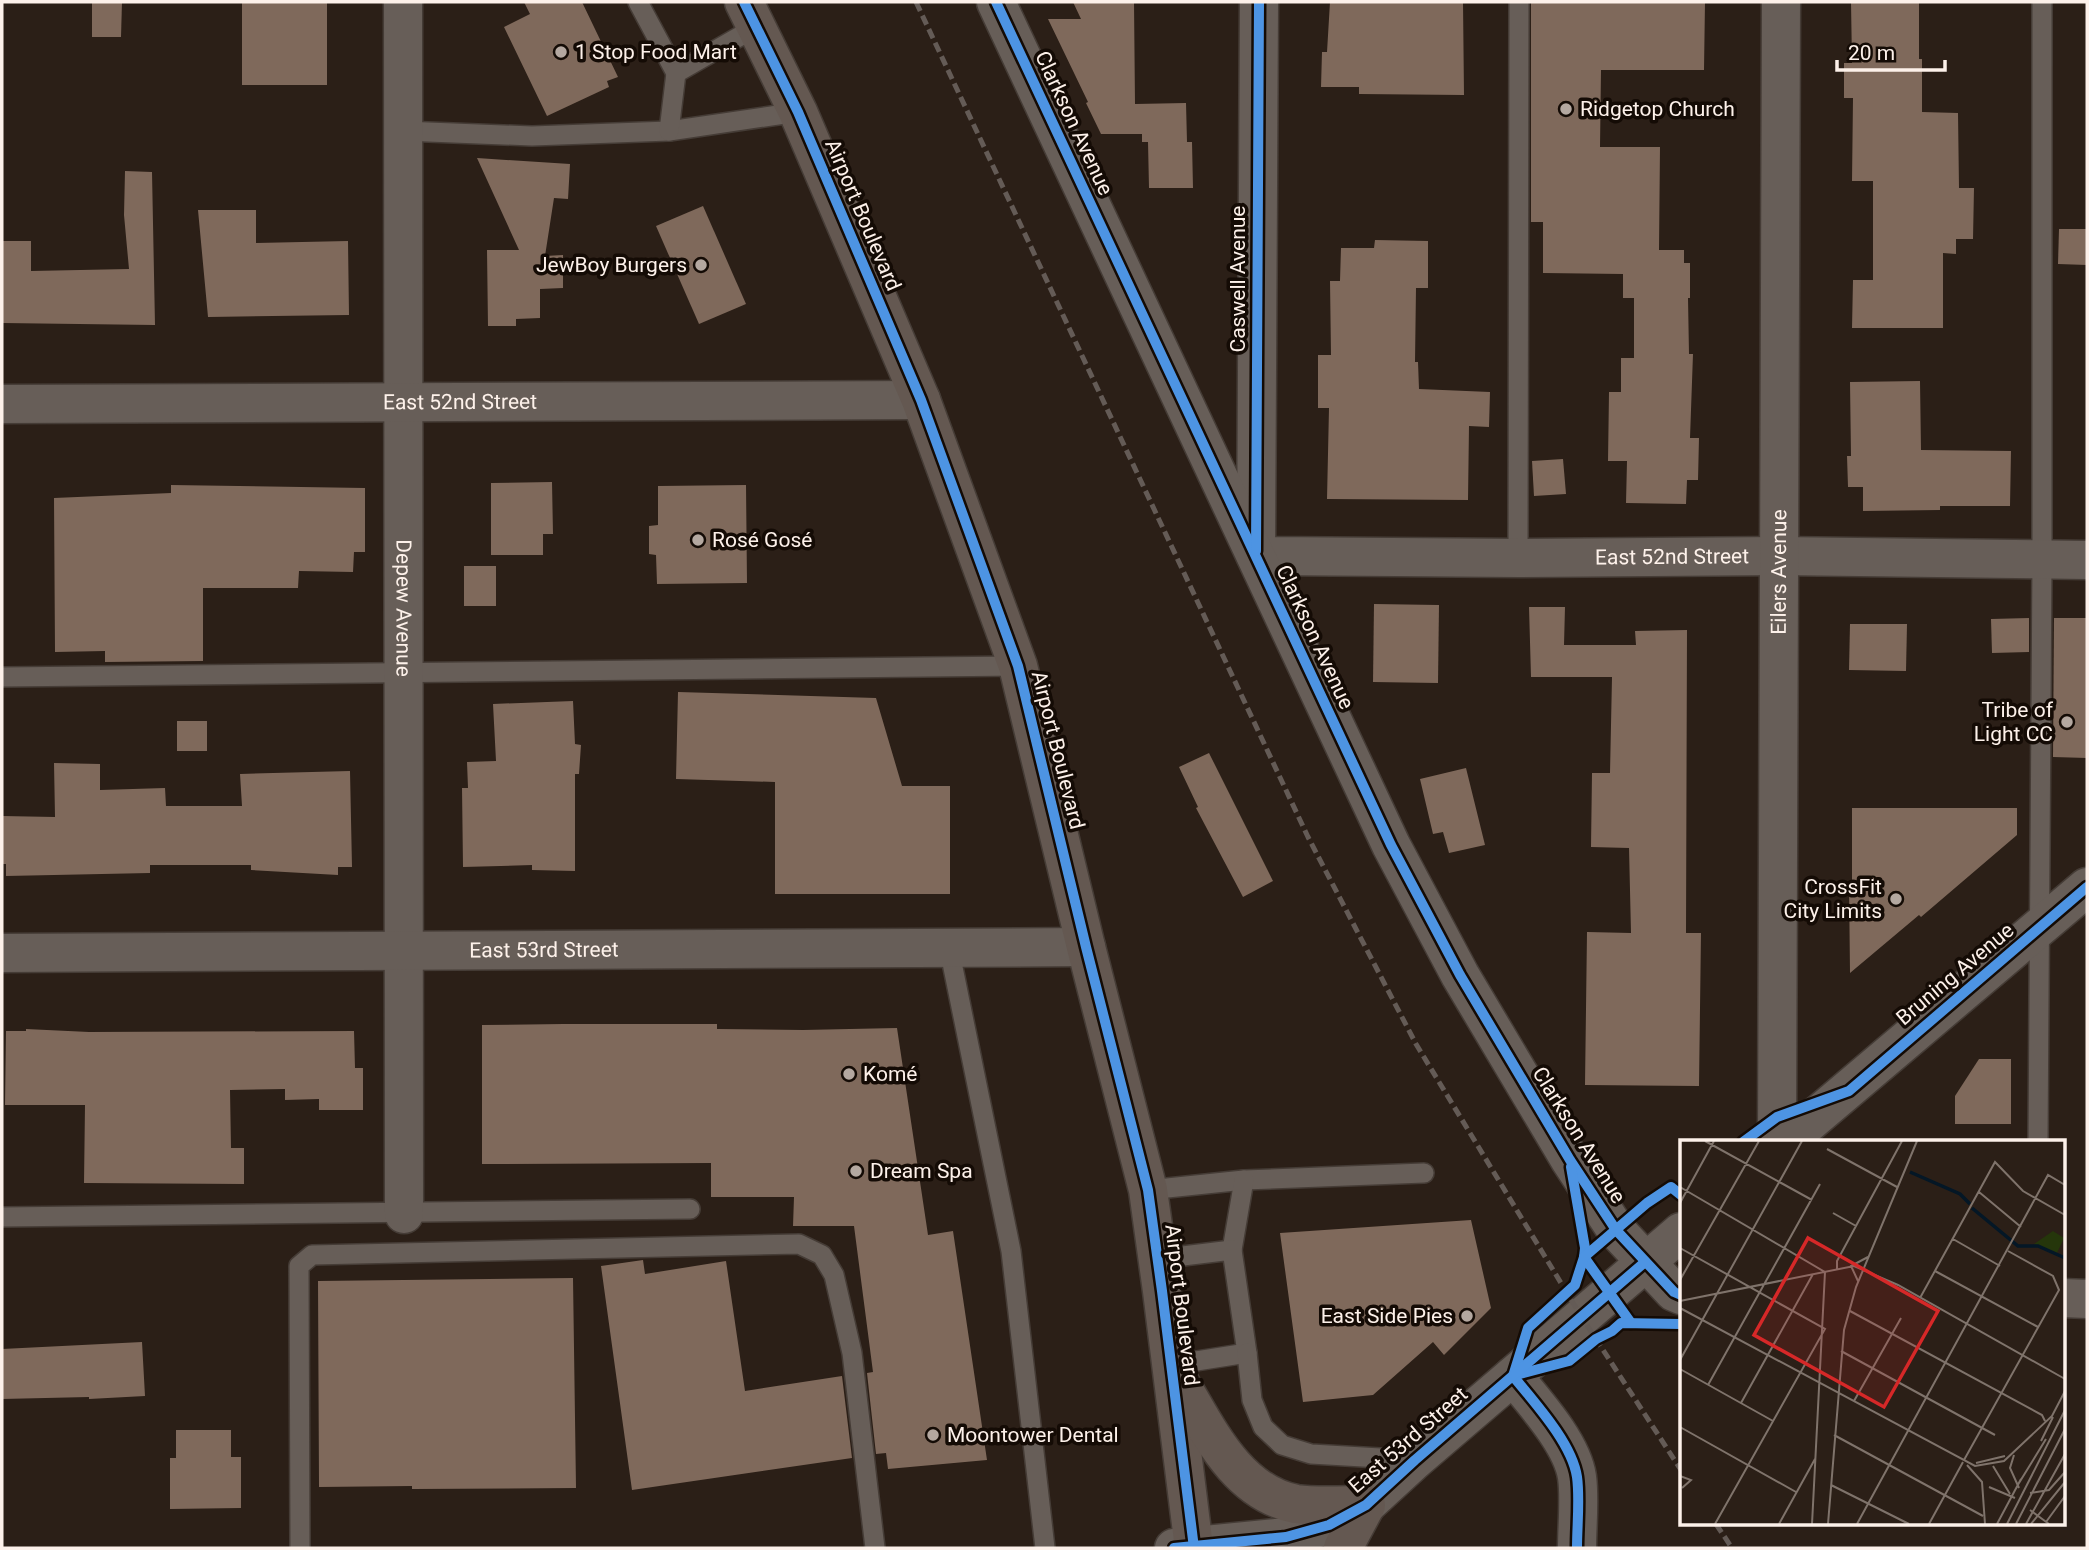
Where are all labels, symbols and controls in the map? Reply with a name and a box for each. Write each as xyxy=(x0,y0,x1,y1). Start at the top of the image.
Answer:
scale bar xyxy=(1837,28,1946,72)
place label: 1 Stop Food Mart xyxy=(575,40,737,64)
text: 20 m xyxy=(1848,41,1895,65)
marker: 1 Stop Food Mart xyxy=(553,44,569,60)
street label: Clarkson Avenue xyxy=(1030,47,1118,199)
place label: Ridgetop Church xyxy=(1580,97,1735,121)
marker: Ridgetop Church xyxy=(1558,101,1574,117)
street label: Airport Boulevard xyxy=(820,136,906,294)
street label: Caswell Avenue xyxy=(1226,206,1250,352)
place label: JewBoy Burgers xyxy=(536,253,687,277)
marker: JewBoy Burgers xyxy=(693,257,709,273)
street label: East 52nd Street xyxy=(383,390,537,414)
street label: Eilers Avenue xyxy=(1767,509,1791,635)
place label: Rosé Gosé xyxy=(712,528,812,552)
marker: Rosé Gosé xyxy=(690,532,706,548)
street label: Depew Avenue xyxy=(391,539,416,677)
street label: East 52nd Street xyxy=(1595,544,1749,569)
street label: Clarkson Avenue xyxy=(1271,561,1359,713)
street label: Airport Boulevard xyxy=(1027,668,1089,832)
place label: Tribe of Light CC xyxy=(1974,698,2054,746)
marker: Tribe of Light CC xyxy=(2059,714,2075,730)
place label: CrossFit City Limits xyxy=(1784,875,1882,923)
marker: CrossFit City Limits xyxy=(1888,891,1904,907)
street label: Bruning Avenue xyxy=(1891,918,2019,1030)
street label: East 53rd Street xyxy=(469,938,619,962)
place label: Komé xyxy=(863,1062,917,1086)
street label: Clarkson Avenue xyxy=(1527,1062,1631,1208)
marker: Komé xyxy=(841,1066,857,1082)
inset map xyxy=(1680,1140,2064,1526)
place label: Dream Spa xyxy=(870,1159,973,1183)
marker: Dream Spa xyxy=(848,1163,864,1179)
street label: Airport Boulevard xyxy=(1160,1223,1204,1387)
place label: East Side Pies xyxy=(1321,1304,1453,1328)
marker: East Side Pies xyxy=(1459,1308,1475,1324)
street label: East 53rd Street xyxy=(1344,1382,1472,1498)
place label: Moontower Dental xyxy=(947,1423,1119,1447)
marker: Moontower Dental xyxy=(925,1427,941,1443)

